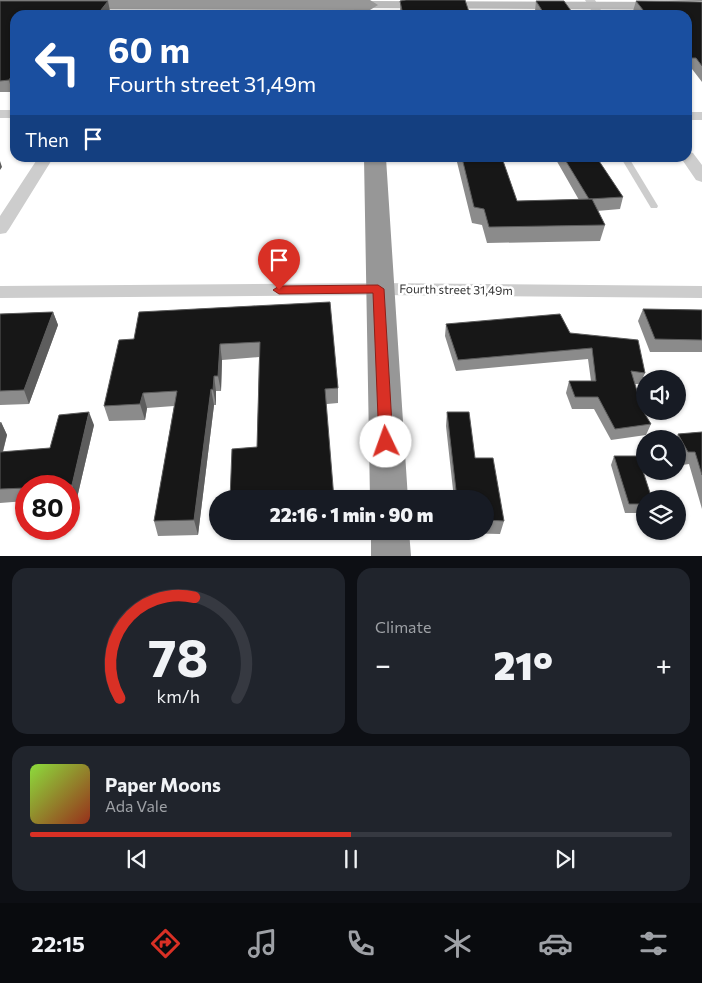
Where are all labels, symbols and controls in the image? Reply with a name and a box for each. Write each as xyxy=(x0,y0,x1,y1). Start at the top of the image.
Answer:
text: 60 m xyxy=(108,27,190,70)
icon: left xyxy=(25,30,90,95)
text: Fourth street 31,49m xyxy=(108,70,316,97)
icon: arrive xyxy=(79,125,107,153)
text: Then xyxy=(25,128,69,151)
pin xyxy=(258,239,300,290)
icon: arrive xyxy=(265,246,293,274)
street label: Fourth street 31,49m xyxy=(399,281,513,297)
map controls xyxy=(636,370,686,540)
button: sound xyxy=(636,370,686,420)
position arrow xyxy=(359,415,411,467)
button: search xyxy=(636,430,686,480)
speed limit sign: 80 xyxy=(15,475,80,540)
button: layers xyxy=(636,490,686,540)
text: 22:16 · 1 min · 90 m xyxy=(270,503,433,526)
text: Climate xyxy=(375,617,431,636)
text: 78 xyxy=(148,624,209,688)
text: 21° xyxy=(493,641,553,688)
text: − xyxy=(375,647,391,681)
text: + xyxy=(656,647,672,681)
text: km/h xyxy=(157,685,200,707)
text: Paper Moons xyxy=(105,773,221,796)
text: Ada Vale xyxy=(105,796,167,815)
icon: previous xyxy=(123,845,151,873)
icon: pause xyxy=(337,845,365,873)
icon: next xyxy=(551,845,579,873)
icon: directions xyxy=(148,926,183,961)
icon: music xyxy=(245,926,280,961)
icon: phone xyxy=(343,926,378,961)
icon: climate xyxy=(440,926,475,961)
icon: car xyxy=(538,926,573,961)
icon: filters xyxy=(636,926,671,961)
text: 22:15 xyxy=(31,930,85,957)

